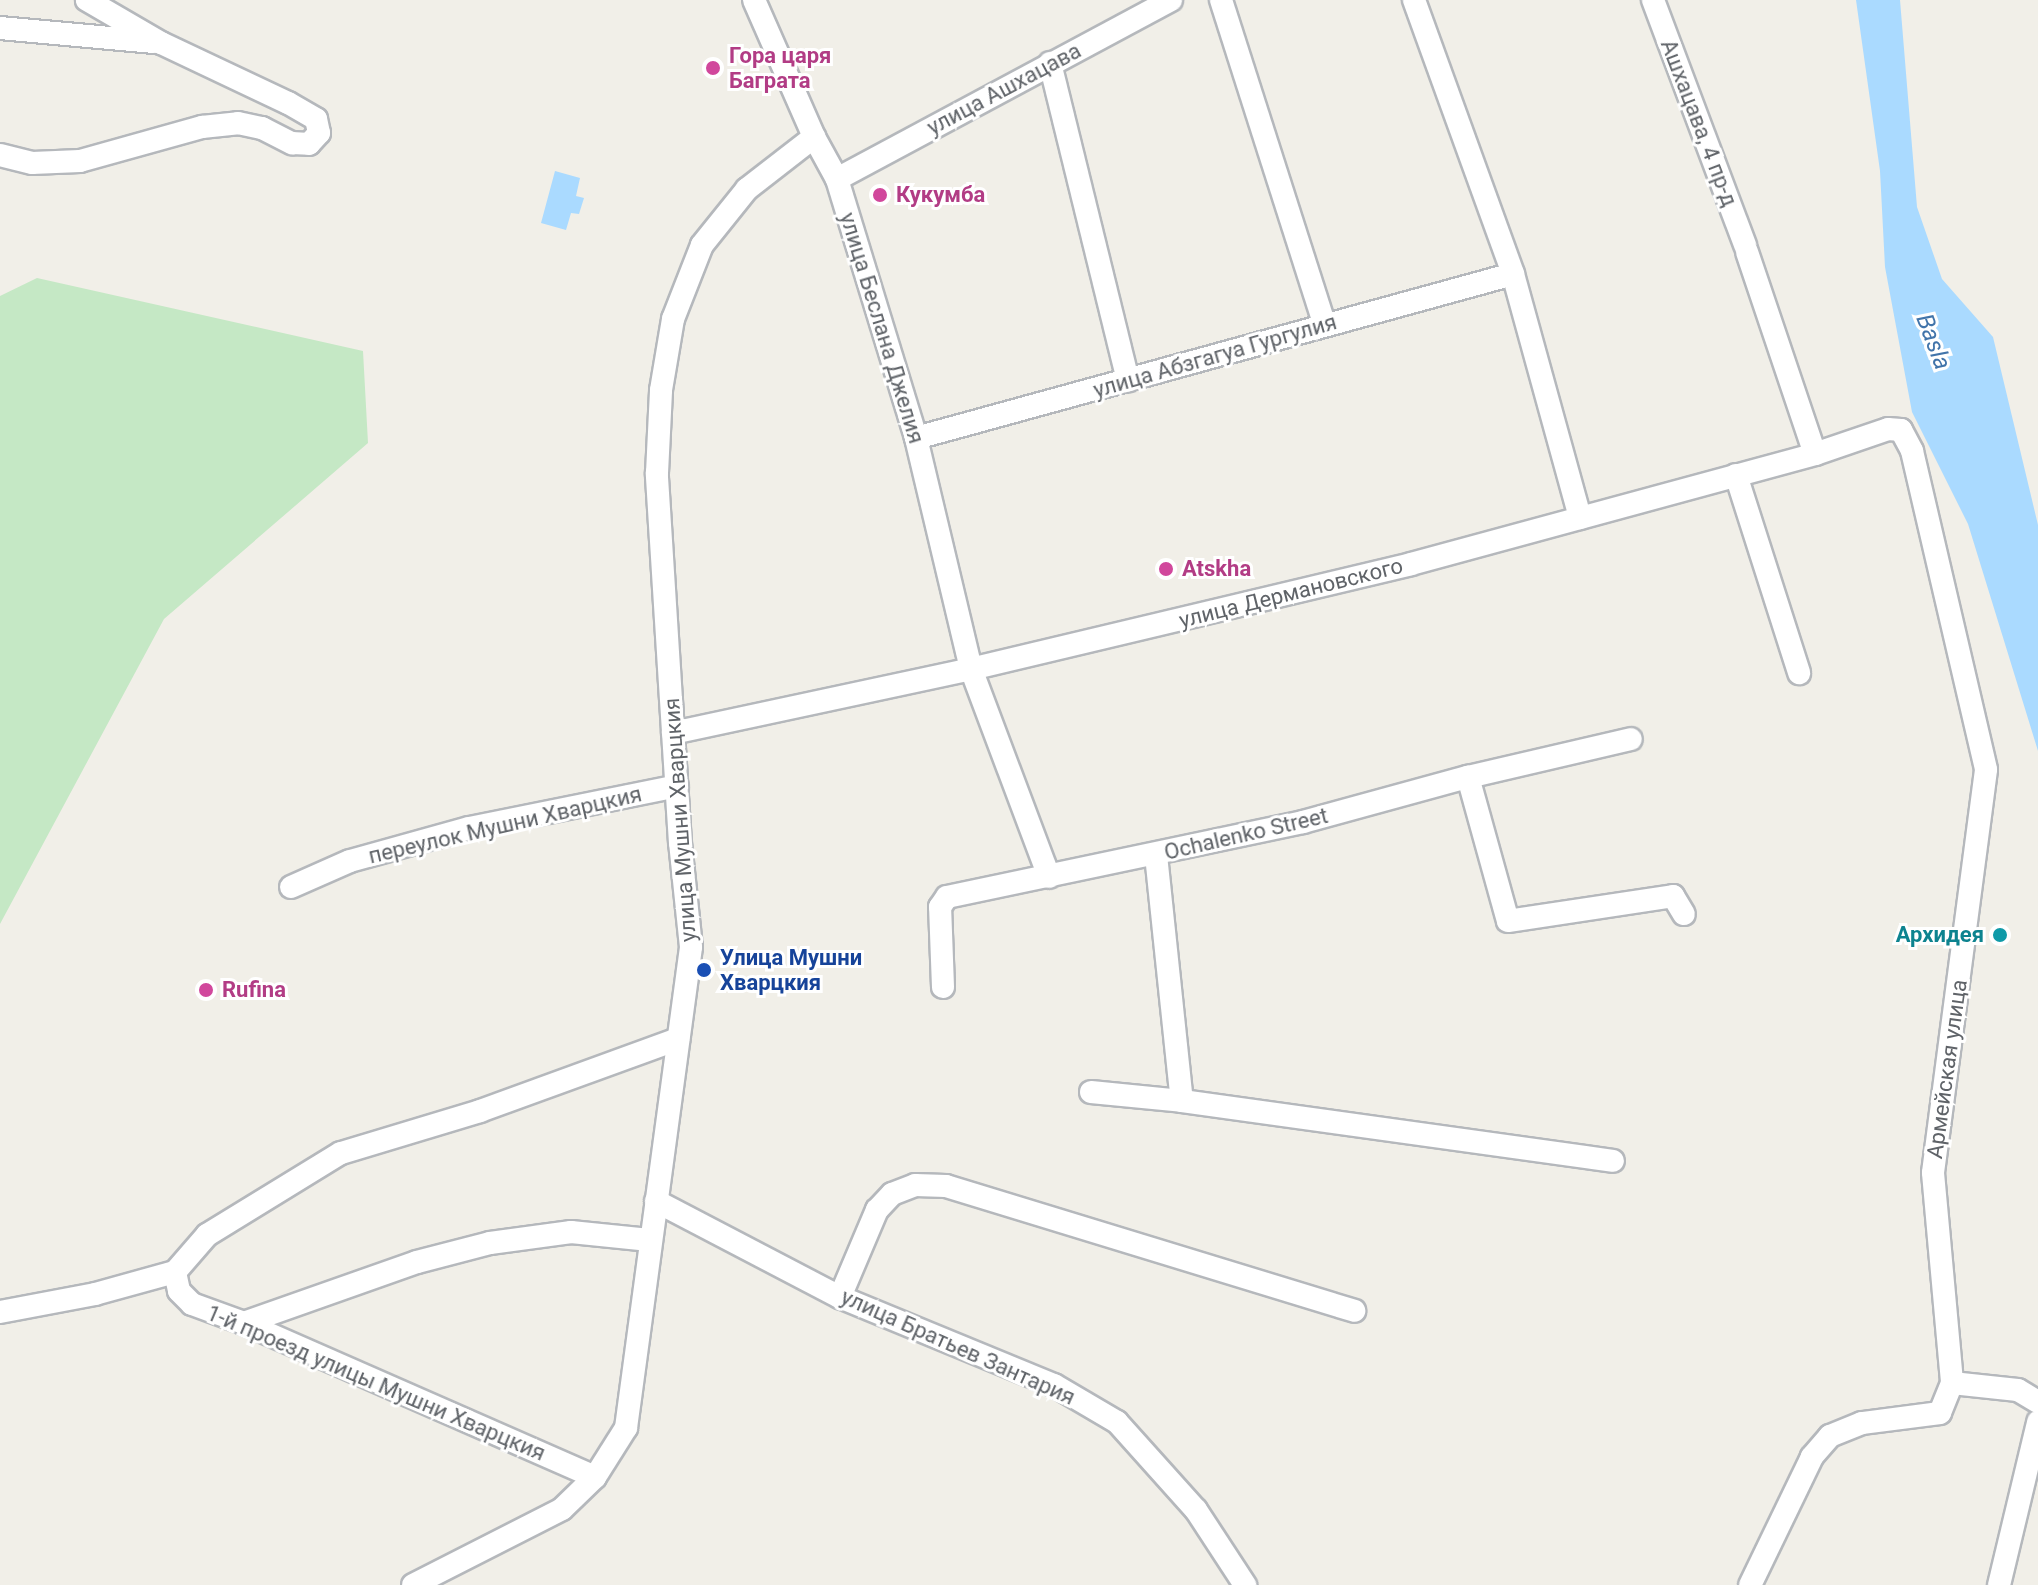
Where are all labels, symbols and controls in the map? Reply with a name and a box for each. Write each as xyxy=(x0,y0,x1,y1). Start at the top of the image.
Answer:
street label: Ашхацава, 4 пр-д xyxy=(1655,36,1743,210)
street label: улица Ашхацава xyxy=(923,37,1085,141)
place label: Гора царя Баграта xyxy=(729,42,831,94)
marker: Гора царя Баграта xyxy=(704,59,722,77)
place label: Кукумба xyxy=(896,182,985,208)
marker: Кукумба xyxy=(871,186,889,204)
street label: улица Беслана Джелия xyxy=(834,209,930,447)
street label: улица Абзгагуа Гургулия xyxy=(1090,309,1340,403)
water label: Basla xyxy=(1909,310,1957,374)
street label: улица Дермановского xyxy=(1176,552,1406,634)
place label: Atskha xyxy=(1182,556,1251,582)
marker: Atskha xyxy=(1157,560,1175,578)
street label: улица Мушни Хварцкия xyxy=(658,697,702,943)
street label: переулок Мушни Хварцкия xyxy=(366,781,644,869)
street label: Ochalenko Street xyxy=(1162,802,1330,866)
place label: Архидея xyxy=(1896,922,1984,948)
marker: Архидея xyxy=(1991,926,2009,944)
place label: Улица Мушни Хварцкия xyxy=(720,944,862,996)
marker: Улица Мушни Хварцкия xyxy=(695,961,713,979)
place label: Rufina xyxy=(222,977,286,1003)
street label: Армейская улица xyxy=(1921,978,1973,1160)
marker: Rufina xyxy=(197,981,215,999)
street label: улица Братьев Зантария xyxy=(837,1283,1079,1411)
street label: 1-й проезд улицы Мушни Хварцкия xyxy=(203,1299,549,1467)

